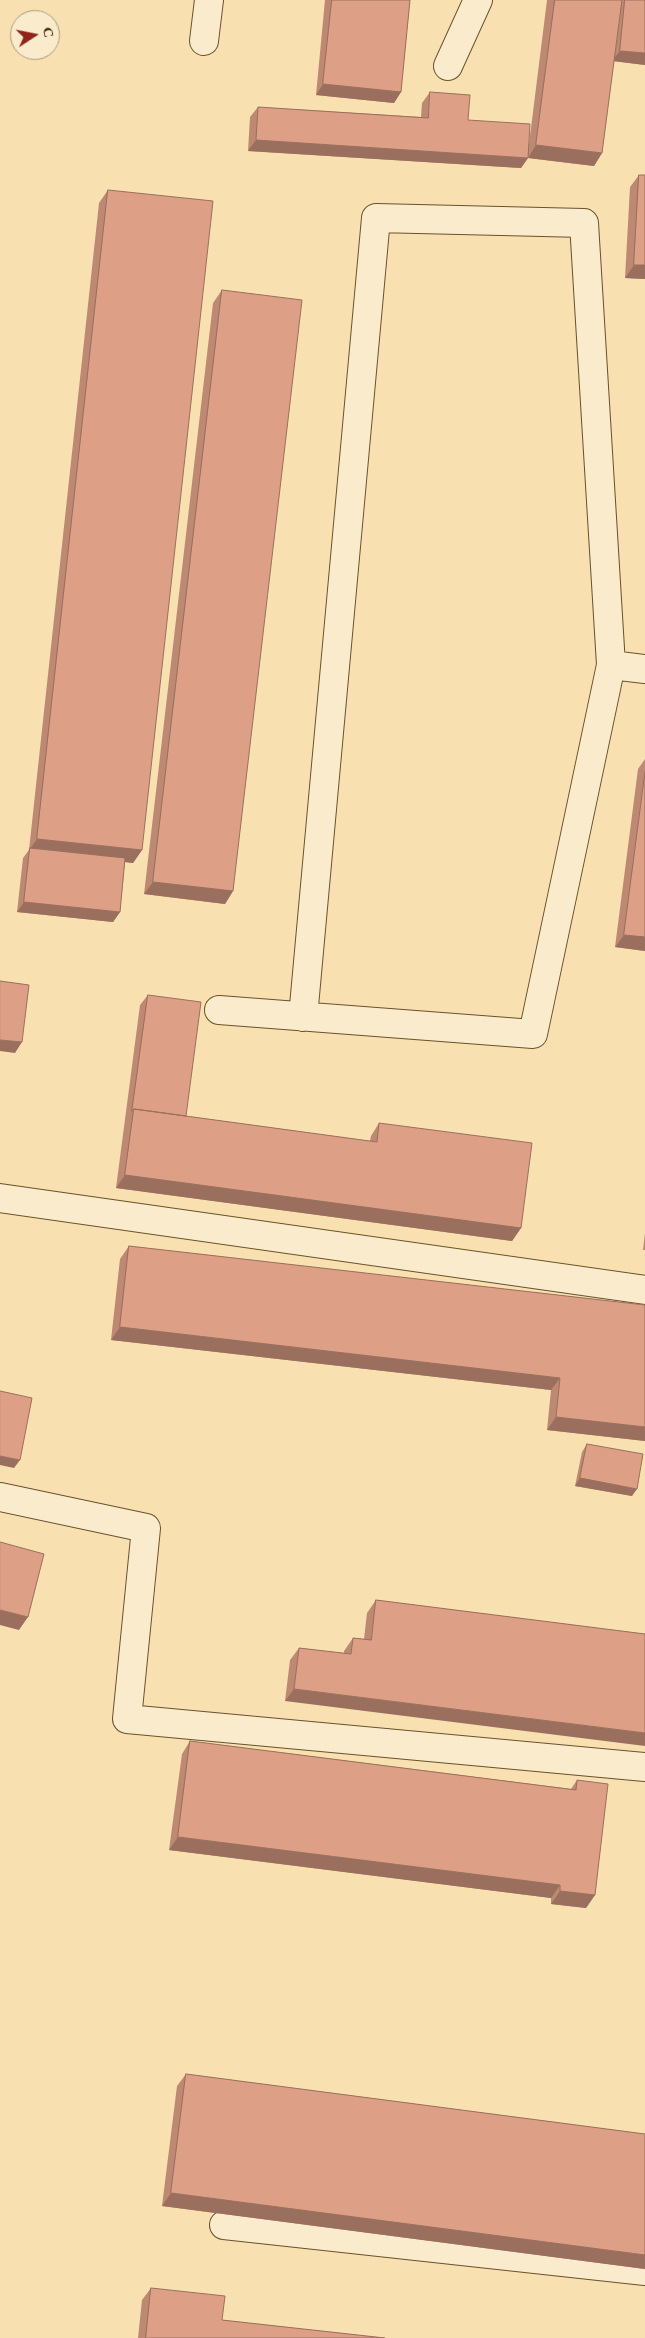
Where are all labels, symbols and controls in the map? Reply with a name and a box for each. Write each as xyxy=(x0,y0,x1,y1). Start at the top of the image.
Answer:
north arrow xyxy=(10,10,60,60)
text: С xyxy=(39,26,59,39)

